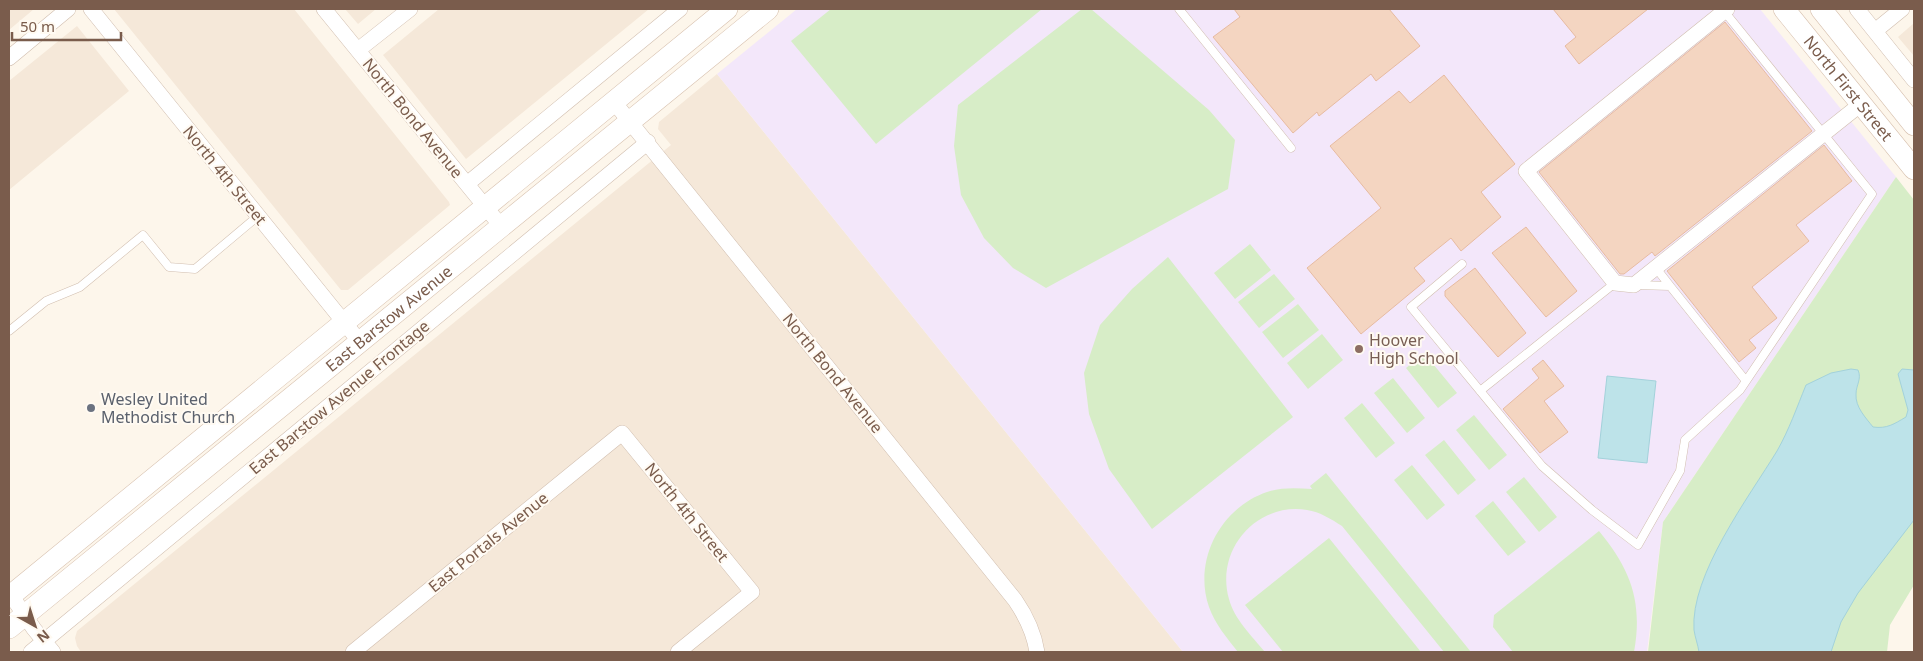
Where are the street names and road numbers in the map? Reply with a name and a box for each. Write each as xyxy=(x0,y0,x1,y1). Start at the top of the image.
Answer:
street label: North First Street xyxy=(1799,31,1898,146)
street label: North Bond Avenue xyxy=(358,53,468,183)
street label: North 4th Street xyxy=(178,121,272,229)
street label: East Barstow Avenue xyxy=(321,260,457,377)
street label: North Bond Avenue xyxy=(778,308,888,438)
street label: East Barstow Avenue Frontage xyxy=(244,315,434,479)
street label: North 4th Street xyxy=(640,458,734,566)
street label: East Portals Avenue xyxy=(423,487,553,597)

